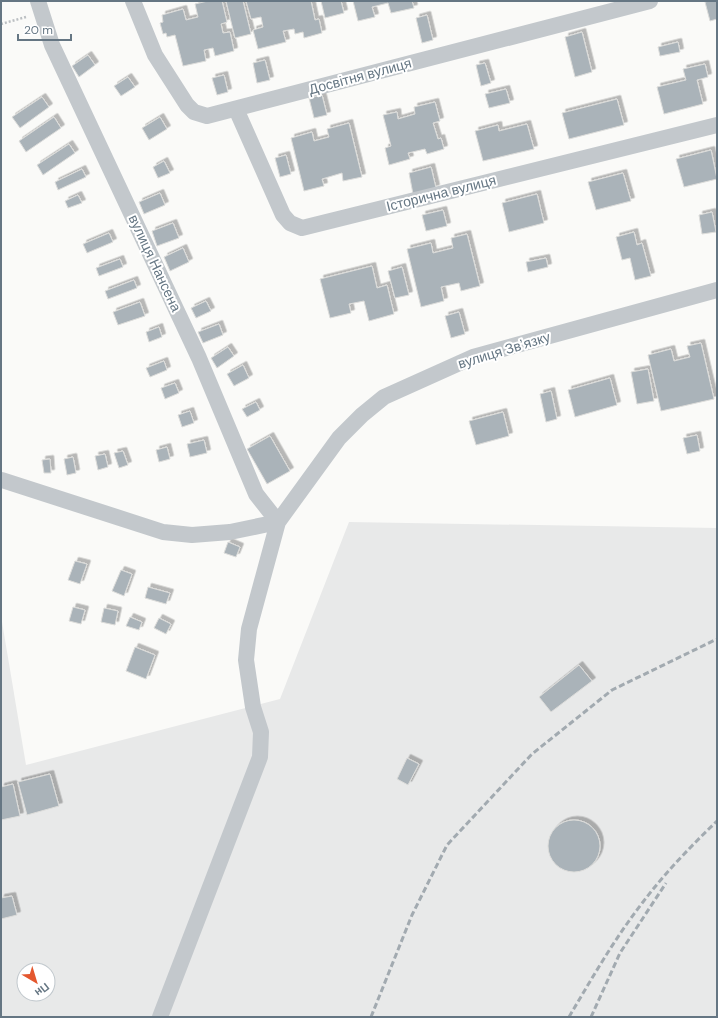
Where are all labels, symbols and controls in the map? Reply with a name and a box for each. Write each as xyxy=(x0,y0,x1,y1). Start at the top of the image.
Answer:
scale bar xyxy=(18,16,71,42)
text: 20 m xyxy=(24,22,53,38)
street label: Досвітня вулиця xyxy=(307,54,413,98)
street label: Історична вулиця xyxy=(384,171,498,215)
street label: вулиця Нансена xyxy=(125,212,185,315)
street label: вулиця Звʼязку xyxy=(456,327,552,373)
north arrow xyxy=(16,962,56,1002)
text: Пн xyxy=(32,980,52,1000)

